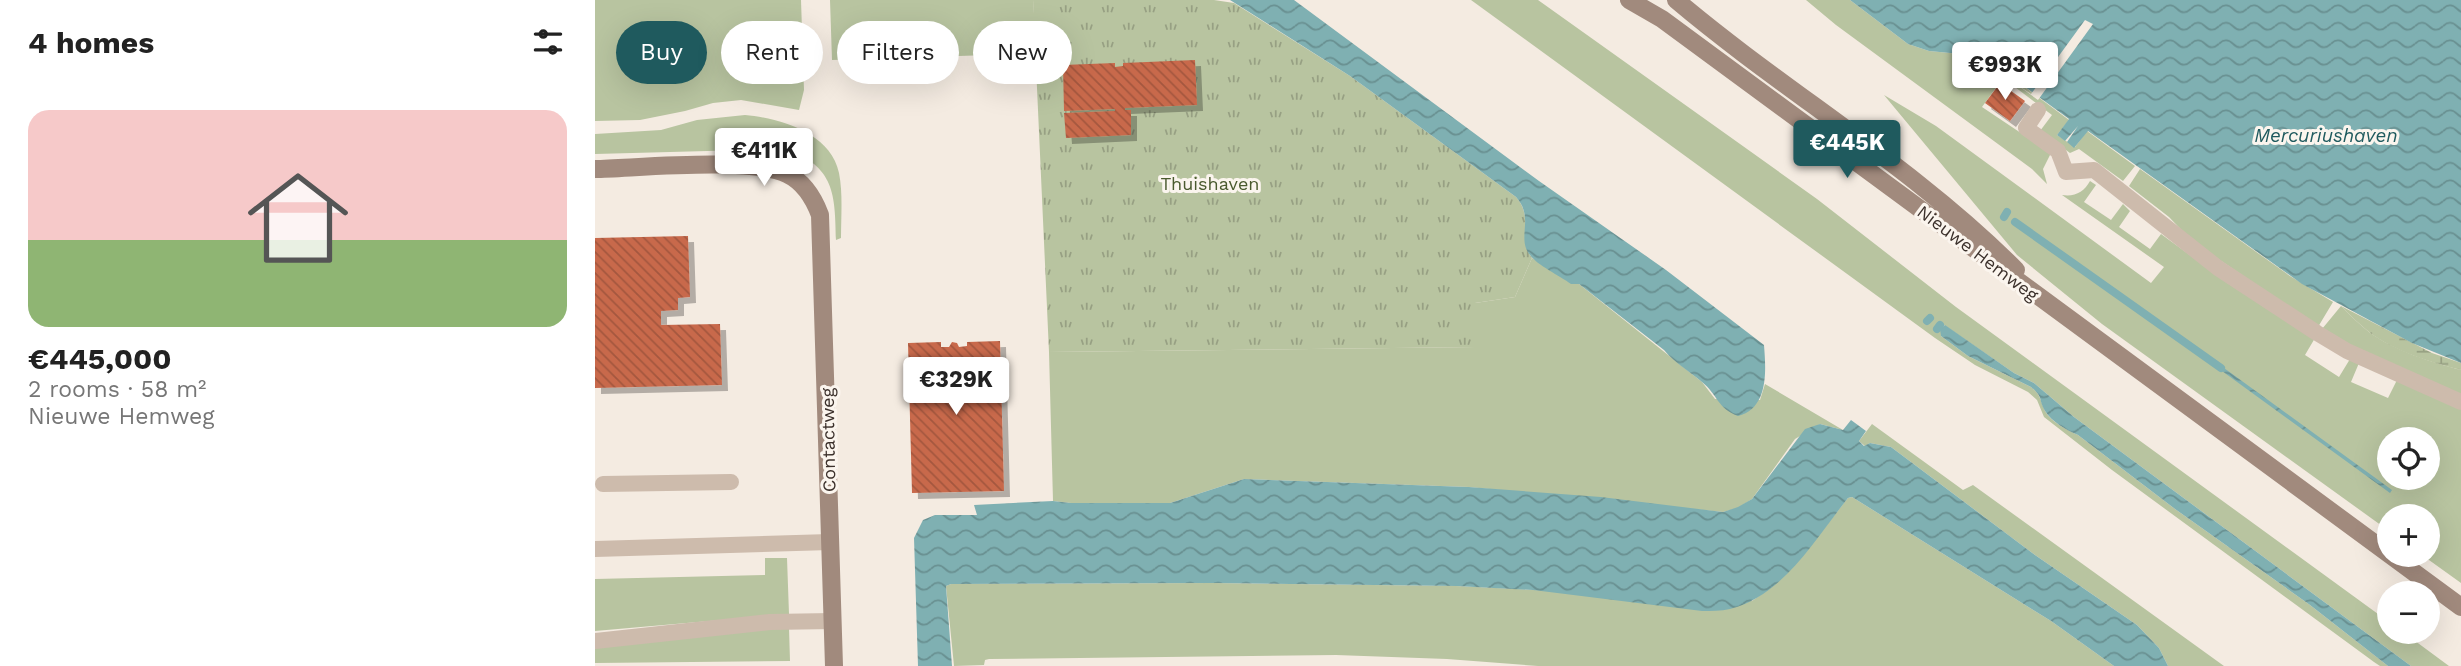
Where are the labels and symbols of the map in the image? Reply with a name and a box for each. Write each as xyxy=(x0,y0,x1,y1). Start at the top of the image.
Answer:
pin: €993K xyxy=(1956,42,2054,102)
pin: €445K xyxy=(1798,120,1896,180)
water label: Mercuriushaven xyxy=(2254,124,2398,147)
pin: €411K xyxy=(715,128,813,188)
park label: Thuishaven xyxy=(1161,173,1259,194)
street label: Nieuwe Hemweg xyxy=(1913,201,2043,306)
pin: €329K xyxy=(907,358,1005,417)
street label: Contactweg xyxy=(817,387,839,492)

